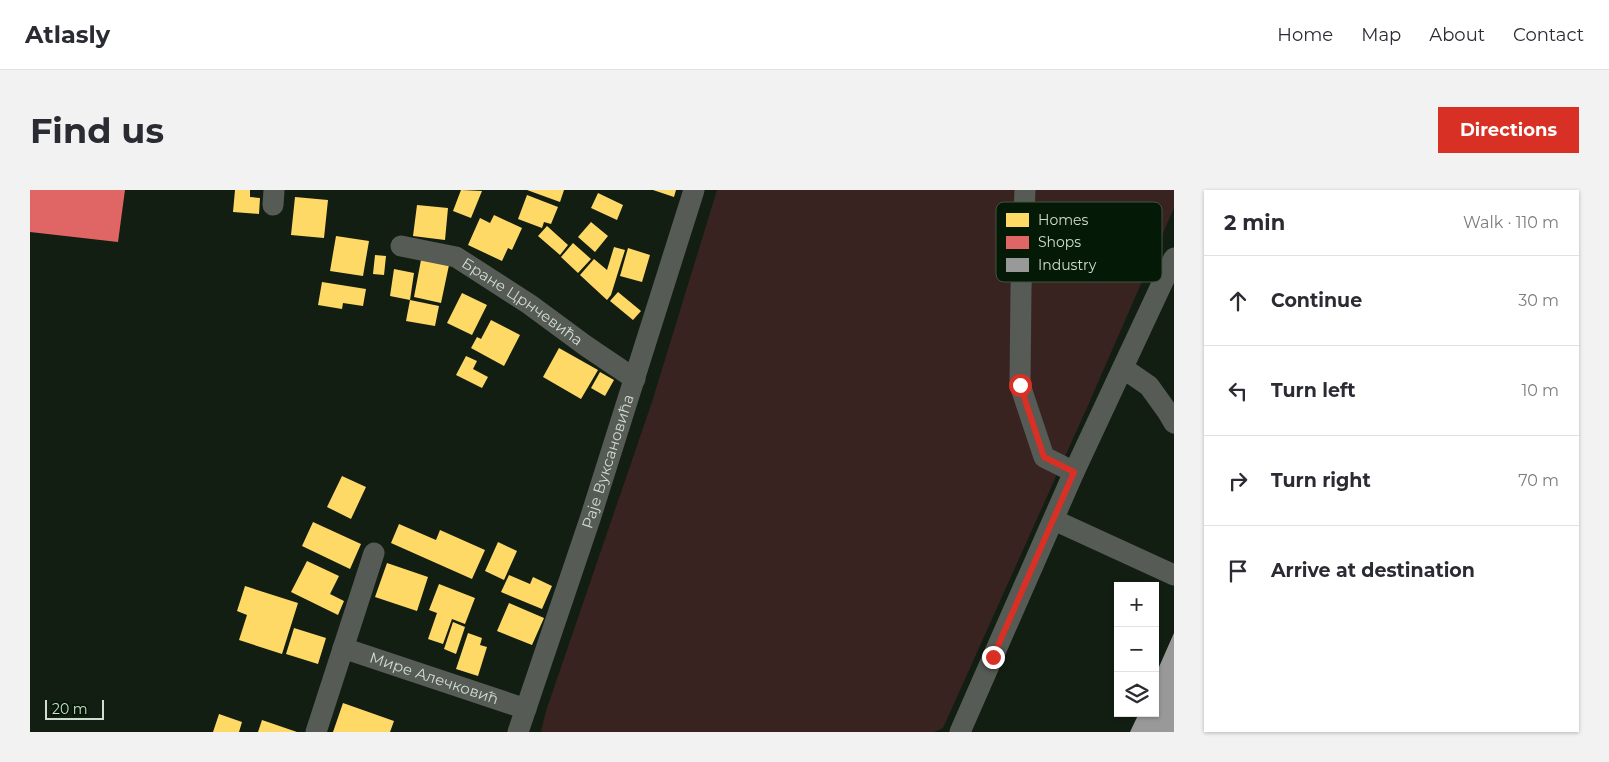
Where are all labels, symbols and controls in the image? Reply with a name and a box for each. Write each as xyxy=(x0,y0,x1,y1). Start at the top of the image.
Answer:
text: Atlasly xyxy=(25,20,110,49)
text: Home xyxy=(1277,24,1333,46)
text: Map xyxy=(1361,24,1401,46)
text: About xyxy=(1429,24,1485,46)
text: Contact xyxy=(1513,24,1584,46)
button: Directions xyxy=(1438,107,1579,153)
text: Find us xyxy=(30,109,164,152)
legend xyxy=(996,202,1162,282)
text: 2 min xyxy=(1224,210,1285,235)
text: Homes xyxy=(1038,211,1088,229)
text: Walk · 110 m xyxy=(1463,213,1559,232)
text: Shops xyxy=(1038,233,1081,251)
street label: Бране Црнчевића xyxy=(458,253,587,349)
text: Industry xyxy=(1038,256,1097,274)
icon: ahead xyxy=(1224,287,1252,315)
text: Continue xyxy=(1271,289,1362,312)
text: 30 m xyxy=(1518,291,1559,310)
route start xyxy=(1009,374,1032,397)
icon: left xyxy=(1224,377,1252,405)
text: Turn left xyxy=(1271,379,1356,402)
text: 10 m xyxy=(1521,381,1559,400)
street label: Раје Вуксановића xyxy=(577,392,638,531)
icon: right xyxy=(1224,467,1252,495)
text: Turn right xyxy=(1271,469,1371,492)
text: 70 m xyxy=(1518,471,1559,490)
icon: arrive xyxy=(1224,557,1252,585)
text: Arrive at destination xyxy=(1271,559,1475,582)
map controls xyxy=(1114,582,1159,717)
button: + xyxy=(1114,582,1159,627)
button: − xyxy=(1114,627,1159,672)
route end xyxy=(982,646,1005,669)
street label: Мире Алечковић xyxy=(367,648,501,708)
button: layers xyxy=(1114,672,1159,717)
scale bar xyxy=(45,697,104,720)
text: 20 m xyxy=(52,700,88,718)

